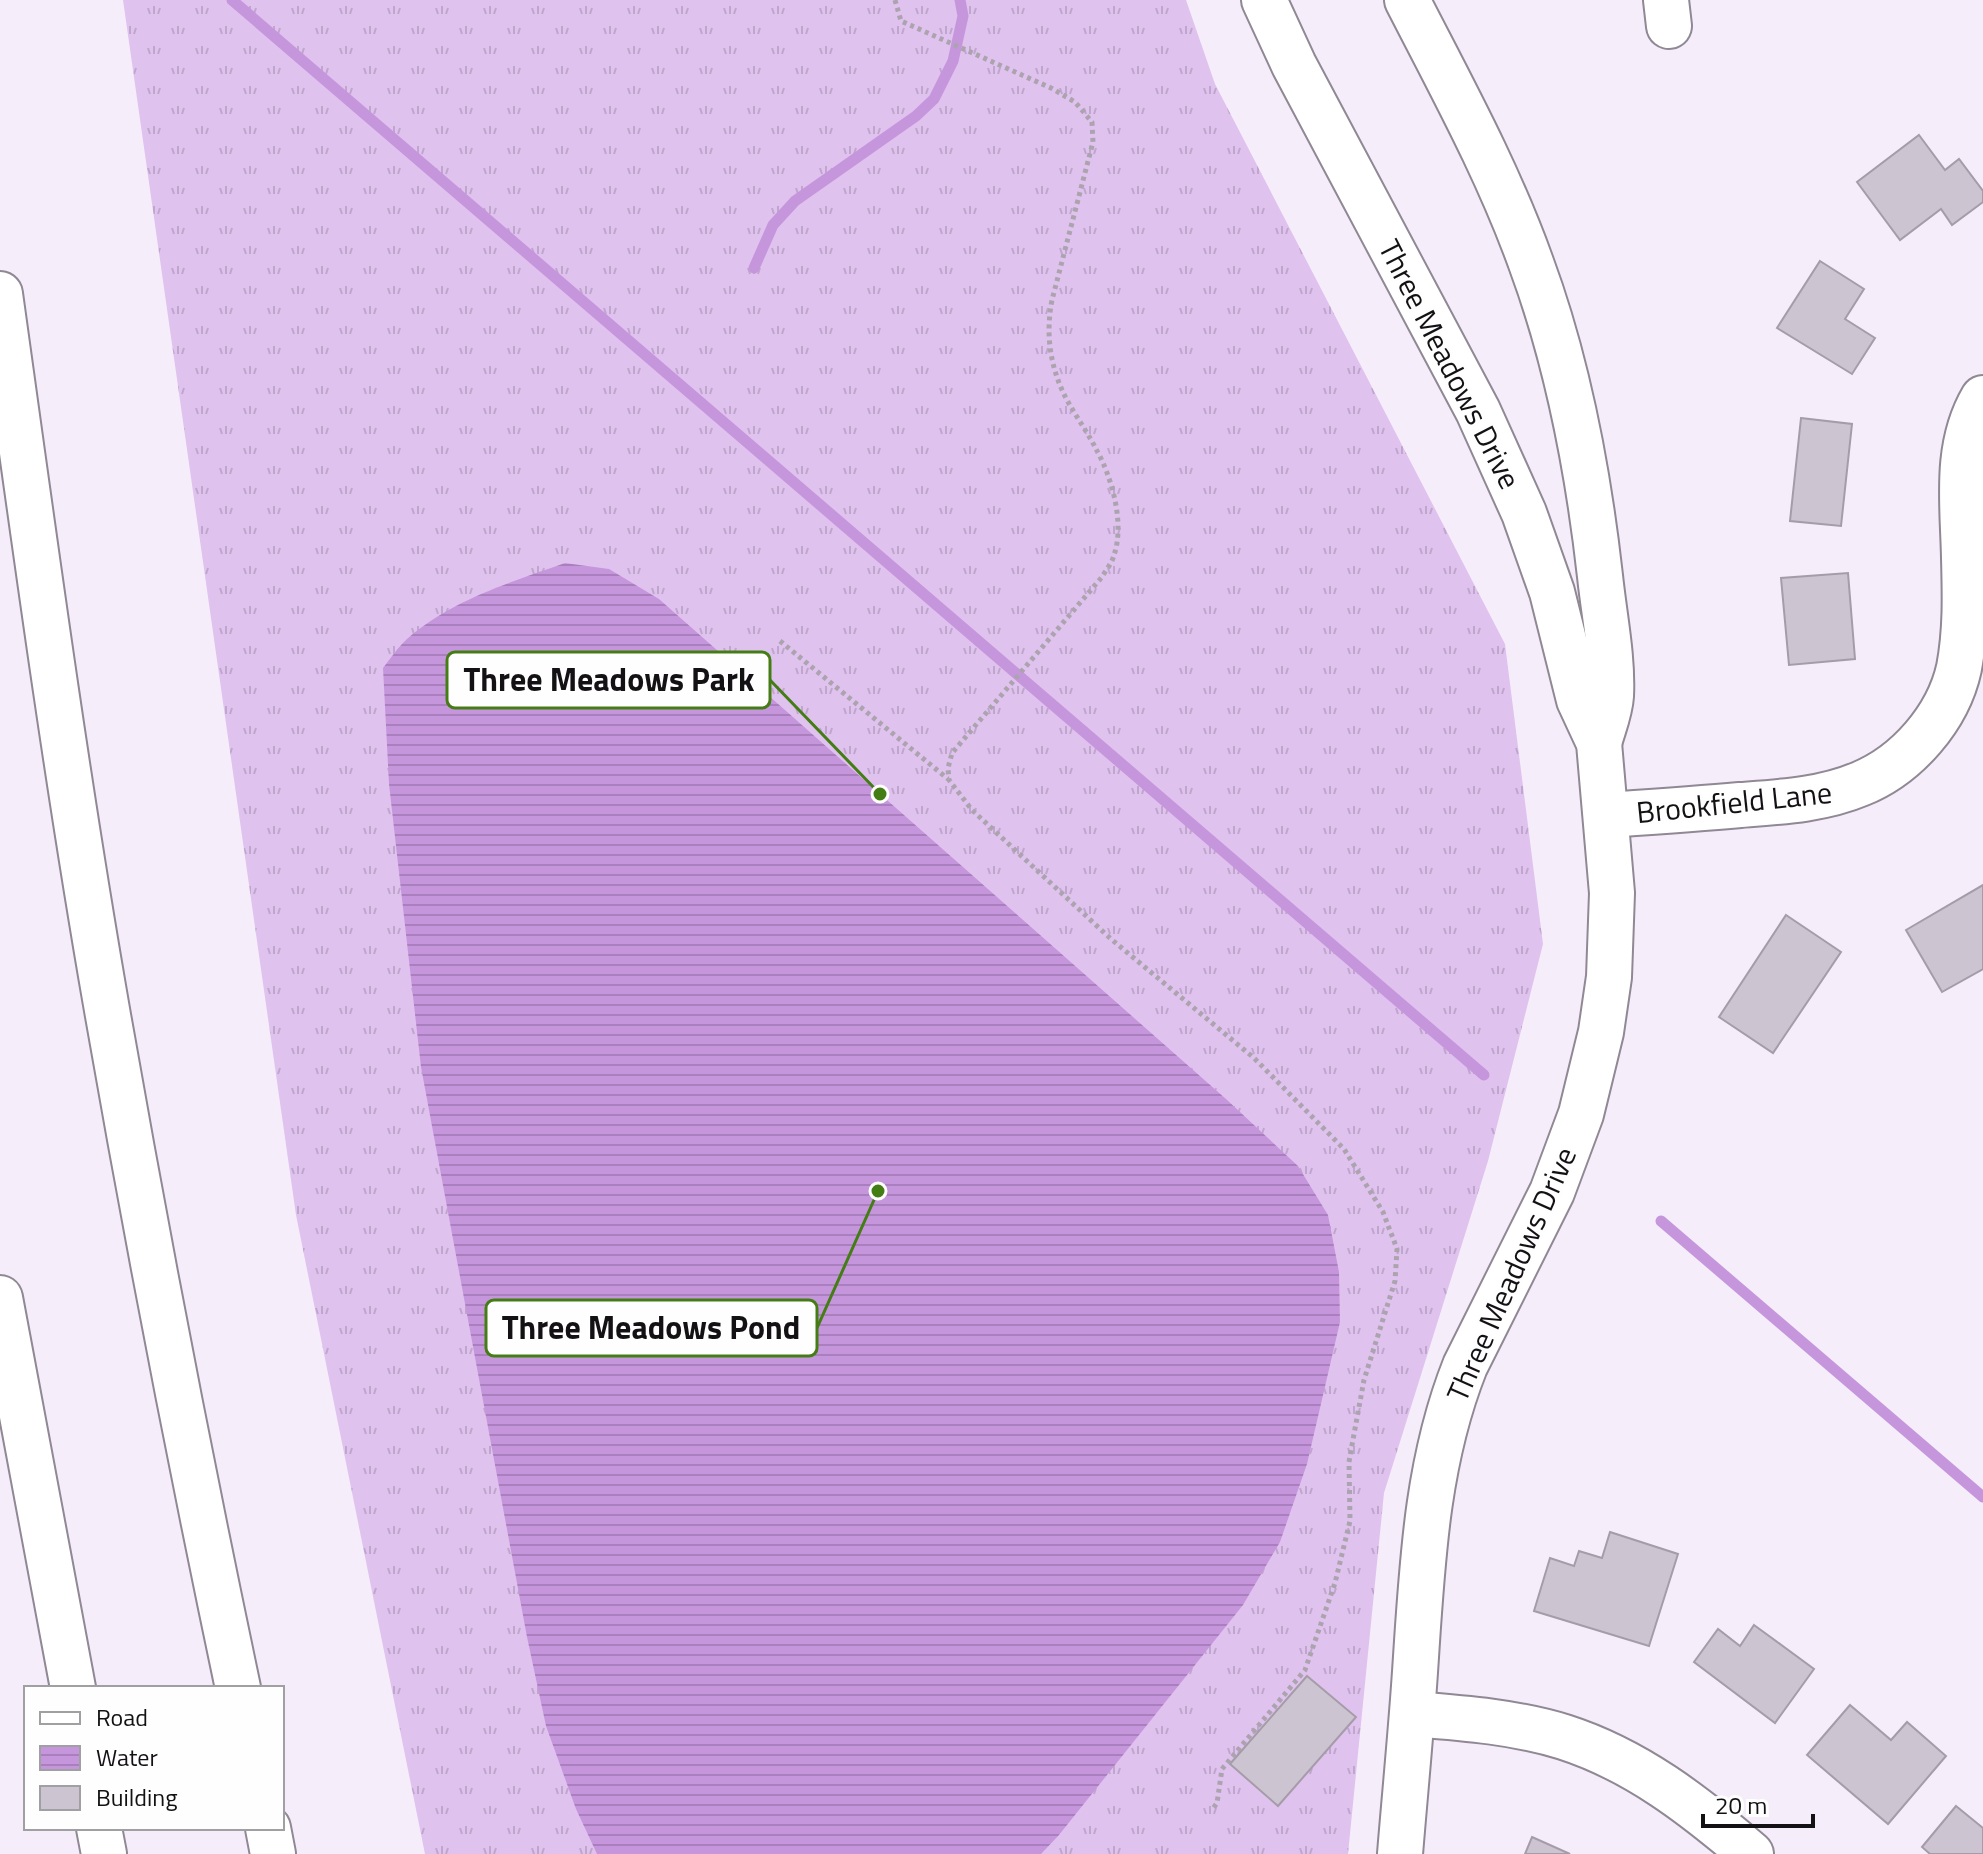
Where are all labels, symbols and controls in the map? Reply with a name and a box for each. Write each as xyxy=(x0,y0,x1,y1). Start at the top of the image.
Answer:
street label: Three Meadows Drive xyxy=(1367,231,1533,497)
callout: Three Meadows Park xyxy=(447,652,770,708)
text: Three Meadows Park xyxy=(464,655,755,703)
street label: Brookfield Lane xyxy=(1634,769,1834,835)
street label: Three Meadows Drive xyxy=(1434,1139,1588,1409)
callout: Three Meadows Pond xyxy=(486,1300,817,1356)
text: Three Meadows Pond xyxy=(502,1303,800,1351)
legend xyxy=(24,1686,284,1830)
text: Road xyxy=(96,1699,148,1735)
text: Water xyxy=(96,1739,158,1775)
scale bar xyxy=(1703,1778,1813,1828)
text: Building xyxy=(96,1779,178,1815)
text: 20 m xyxy=(1715,1787,1767,1823)

